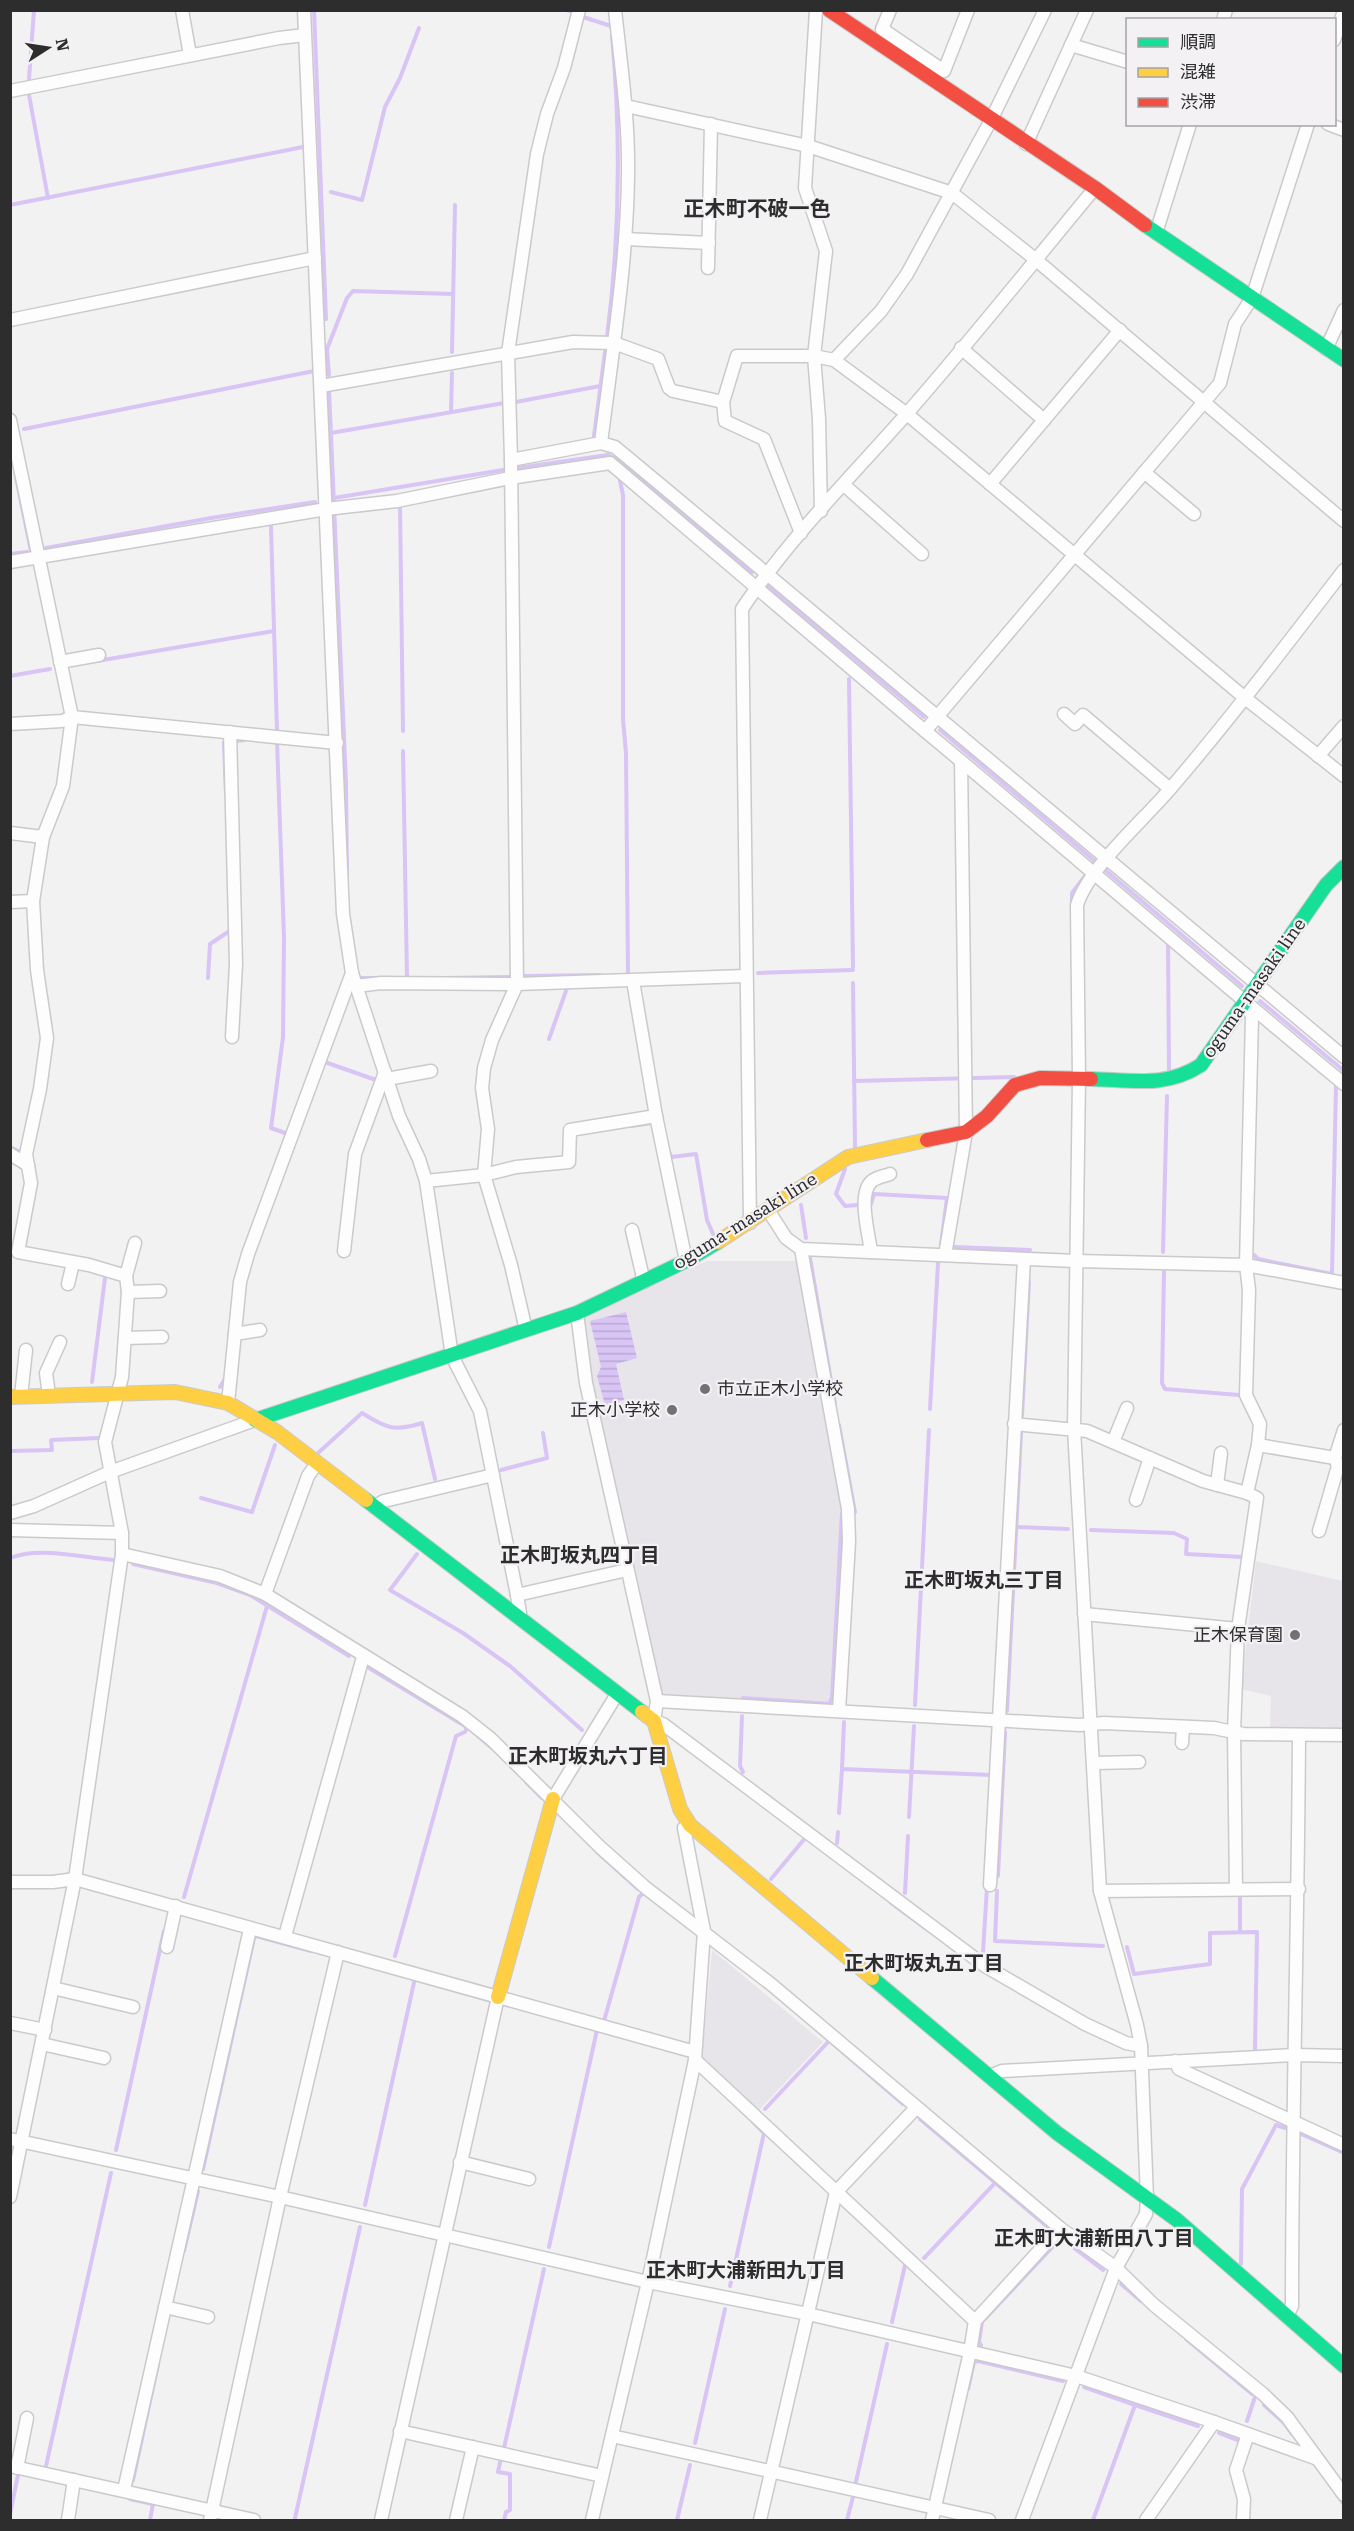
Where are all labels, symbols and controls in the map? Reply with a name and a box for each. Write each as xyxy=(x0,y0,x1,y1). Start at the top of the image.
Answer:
north arrow xyxy=(18,18,78,78)
legend xyxy=(1126,18,1336,126)
text: 順調 xyxy=(1180,31,1216,52)
text: N xyxy=(52,37,73,53)
text: 混雑 xyxy=(1180,61,1216,82)
text: 渋滞 xyxy=(1180,91,1216,112)
district label: 正木町不破一色 xyxy=(684,197,831,221)
street label: oguma-masaki line xyxy=(1198,914,1310,1061)
street label: oguma-masaki line xyxy=(669,1168,821,1273)
place label: 市立正木小学校 xyxy=(717,1378,843,1399)
marker: 市立正木小学校 xyxy=(698,1382,712,1396)
place label: 正木小学校 xyxy=(570,1399,660,1420)
marker: 正木小学校 xyxy=(665,1403,679,1417)
district label: 正木町坂丸四丁目 xyxy=(500,1543,660,1567)
district label: 正木町坂丸三丁目 xyxy=(904,1568,1064,1592)
place label: 正木保育園 xyxy=(1193,1624,1283,1645)
marker: 正木保育園 xyxy=(1288,1628,1302,1642)
district label: 正木町坂丸六丁目 xyxy=(508,1744,668,1768)
district label: 正木町坂丸五丁目 xyxy=(844,1951,1004,1975)
district label: 正木町大浦新田八丁目 xyxy=(994,2226,1194,2250)
district label: 正木町大浦新田九丁目 xyxy=(646,2258,846,2282)

